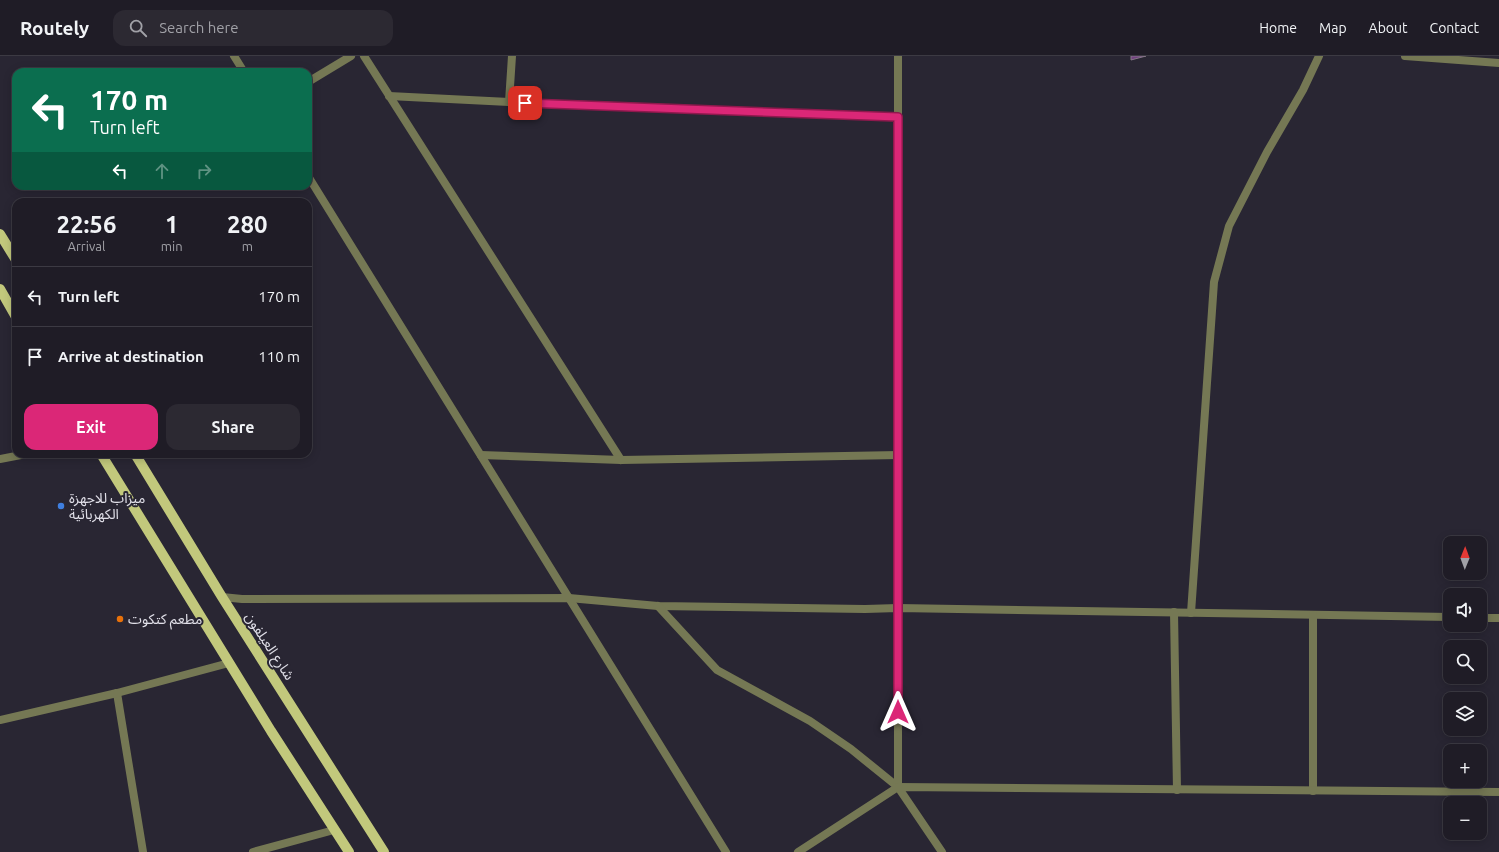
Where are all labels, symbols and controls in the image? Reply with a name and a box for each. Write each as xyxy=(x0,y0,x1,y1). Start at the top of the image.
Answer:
search box xyxy=(113,10,393,46)
text: Routely xyxy=(20,17,89,39)
icon: search xyxy=(127,17,149,39)
text: Search here xyxy=(159,19,238,36)
text: Home xyxy=(1259,20,1297,36)
text: Map xyxy=(1319,20,1347,36)
text: About xyxy=(1369,20,1408,36)
text: Contact xyxy=(1430,20,1479,36)
icon: left xyxy=(24,84,76,136)
text: 170 m xyxy=(90,84,168,115)
pin xyxy=(508,86,542,120)
icon: arrive xyxy=(514,92,536,114)
text: Turn left xyxy=(90,117,160,137)
icon: left xyxy=(109,160,131,182)
icon: ahead xyxy=(151,160,173,182)
icon: right xyxy=(193,160,215,182)
text: 22:56 xyxy=(56,211,116,238)
text: 1 xyxy=(165,211,178,238)
text: 280 xyxy=(227,211,268,238)
text: Arrival xyxy=(67,239,105,253)
text: min xyxy=(161,239,183,253)
text: m xyxy=(242,239,253,253)
icon: left xyxy=(24,286,46,308)
text: Turn left xyxy=(58,288,119,305)
text: 170 m xyxy=(258,288,300,305)
icon: arrive xyxy=(24,346,46,368)
text: Arrive at destination xyxy=(58,348,204,365)
text: 110 m xyxy=(258,348,300,365)
button: Exit xyxy=(24,404,158,450)
button: Share xyxy=(166,404,300,450)
place label: ميزاب للاجهزة الكهربائية xyxy=(69,490,145,523)
marker: ميزاب للاجهزة الكهربائية xyxy=(56,501,66,511)
north arrow xyxy=(1443,536,1487,580)
map controls xyxy=(1443,536,1487,840)
button: sound xyxy=(1443,588,1487,632)
street label: شارع العيلفون xyxy=(240,609,298,684)
place label: مطعم كتكوت xyxy=(128,611,202,630)
marker: مطعم كتكوت xyxy=(115,614,125,624)
button: search xyxy=(1443,640,1487,684)
position arrow xyxy=(877,691,919,733)
button: layers xyxy=(1443,692,1487,736)
button: + xyxy=(1443,744,1487,788)
button: − xyxy=(1443,796,1487,840)

